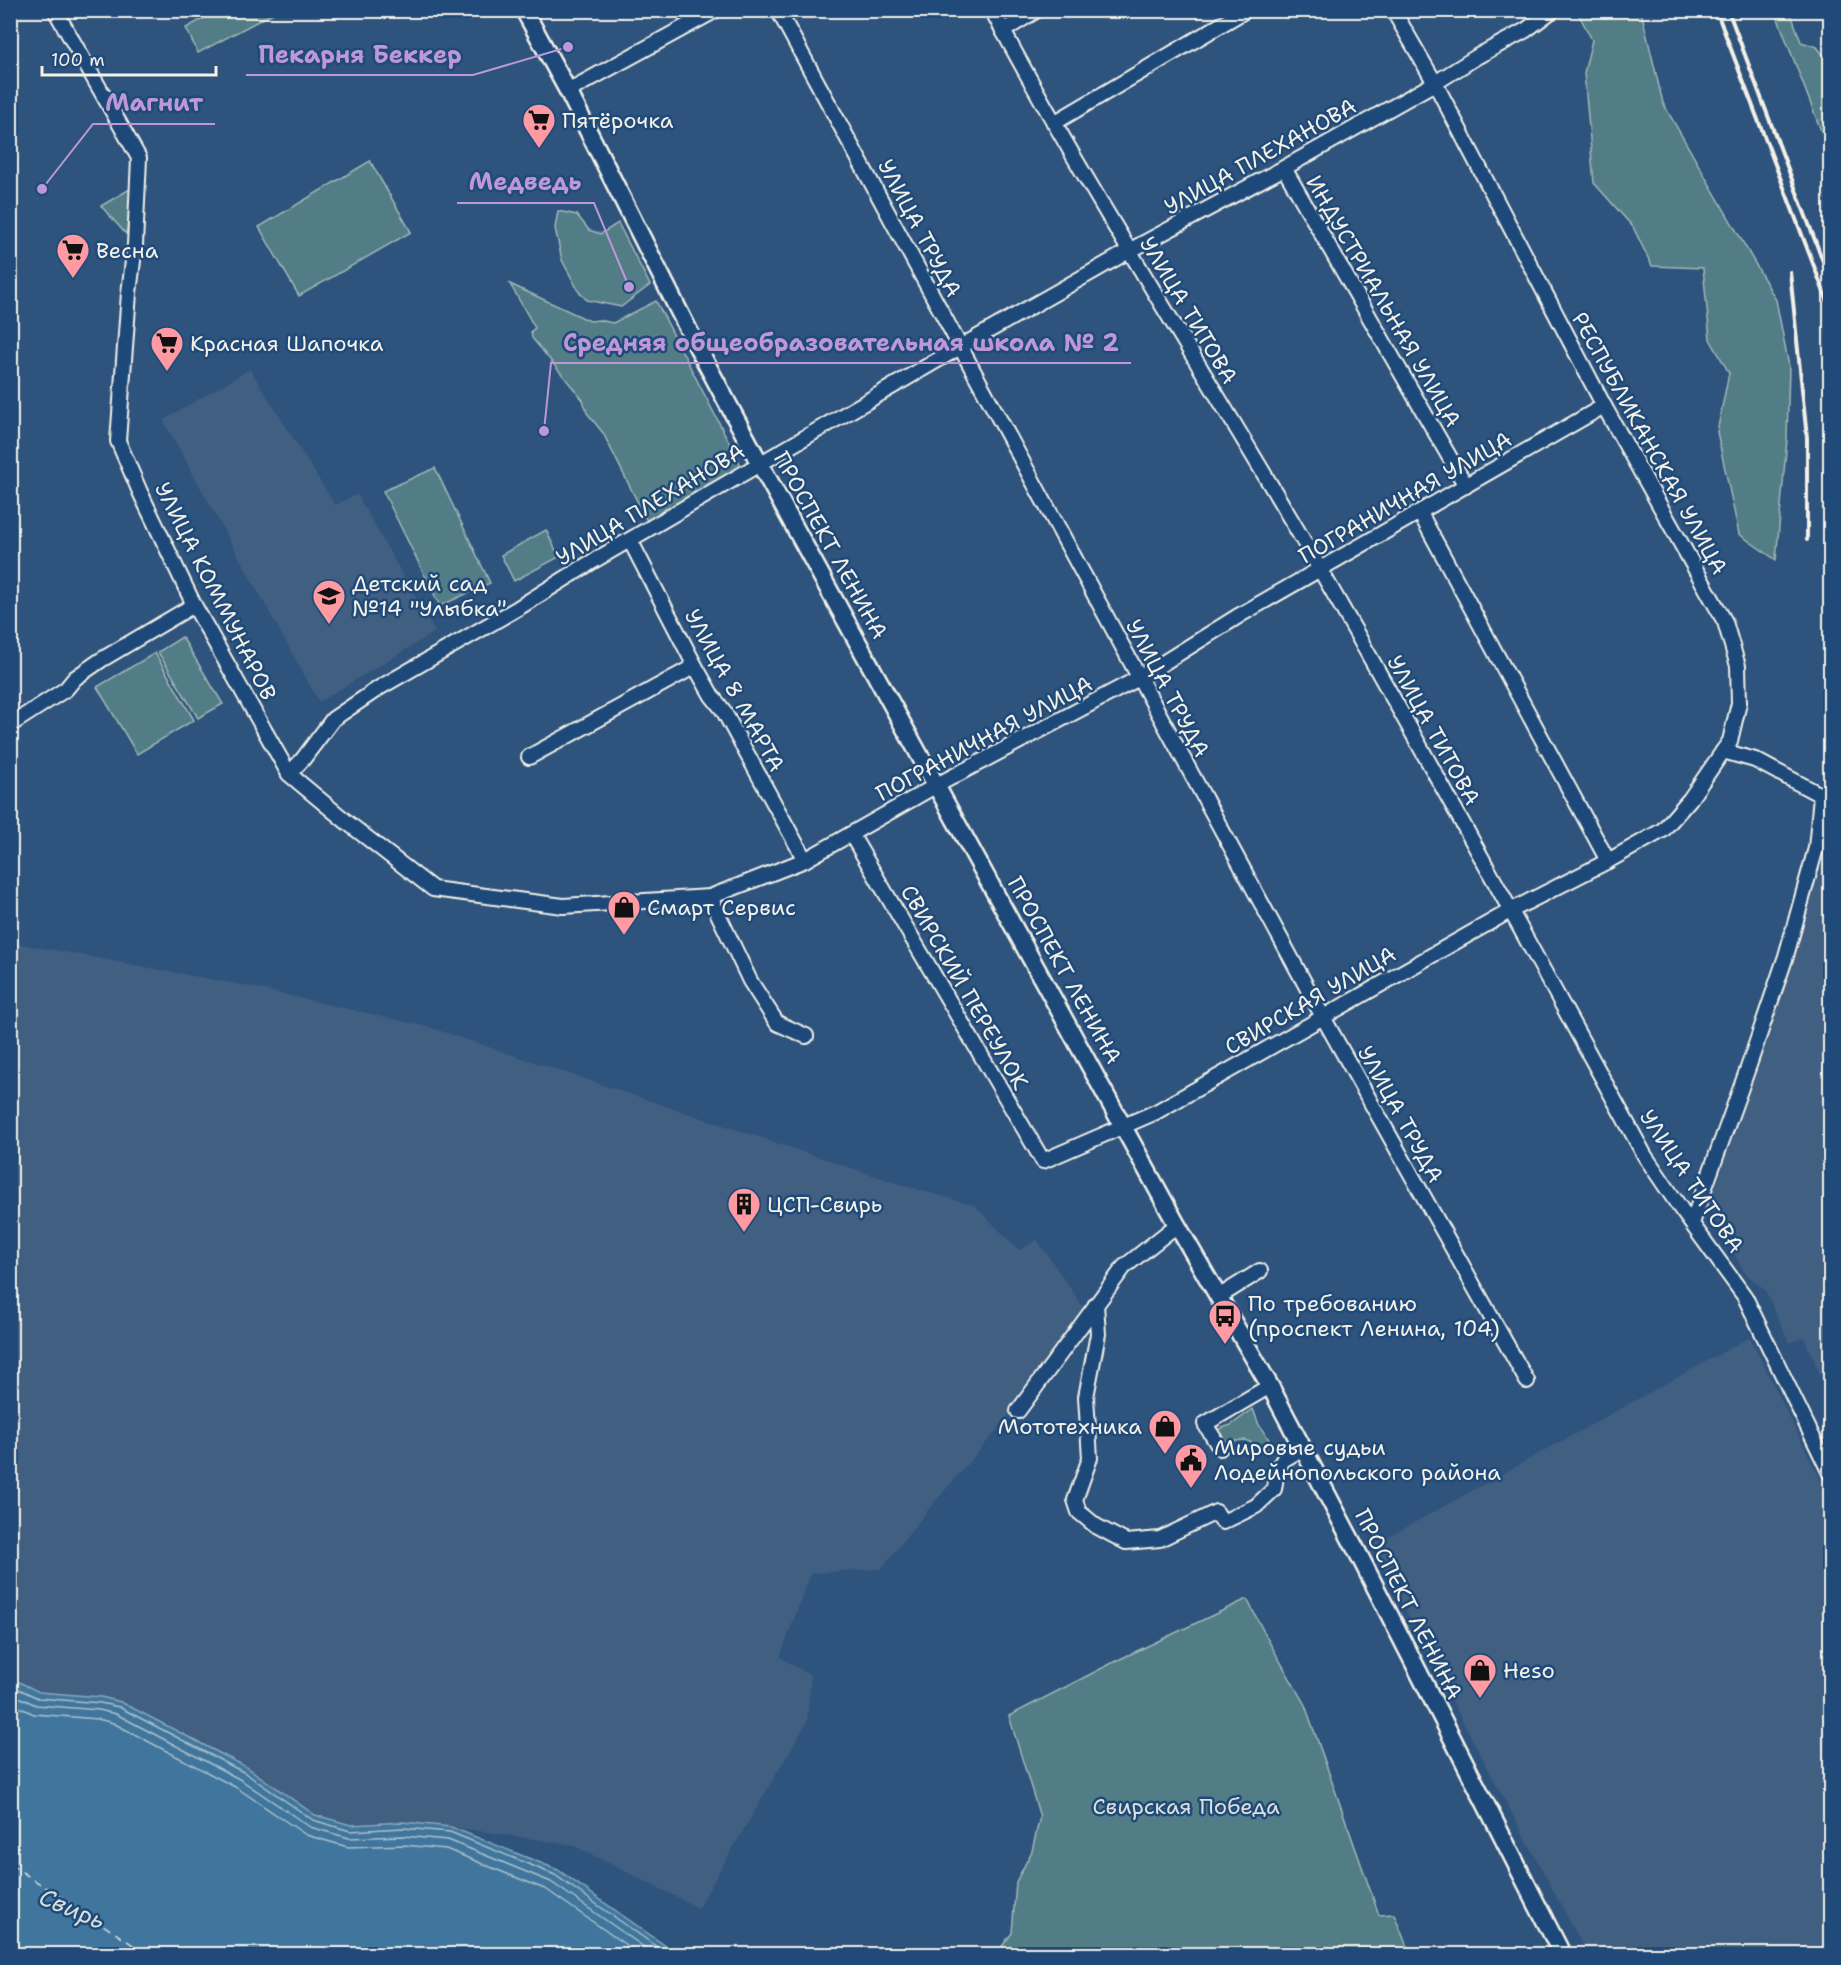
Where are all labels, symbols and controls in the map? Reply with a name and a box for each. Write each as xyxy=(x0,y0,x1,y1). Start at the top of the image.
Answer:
callout: Пекарня Беккер xyxy=(246,33,473,75)
scale bar xyxy=(42,39,216,77)
text: Пекарня Беккер xyxy=(258,39,462,71)
text: 100 m xyxy=(51,48,105,72)
callout: Магнит xyxy=(93,82,215,124)
text: Магнит xyxy=(105,87,204,119)
street label: УЛИЦА ПЛЕХАНОВА xyxy=(1159,92,1361,221)
supermarket icon: Пятёрочка xyxy=(521,102,557,149)
place label: Пятёрочка xyxy=(562,106,674,135)
street label: УЛИЦА ТРУДА xyxy=(871,154,968,302)
callout: Медведь xyxy=(457,161,594,203)
text: Медведь xyxy=(469,166,581,198)
street label: ИНДУСТРИАЛЬНАЯ УЛИЦА xyxy=(1299,170,1468,432)
street label: УЛИЦА ТИТОВА xyxy=(1133,231,1244,389)
supermarket icon: Весна xyxy=(55,232,91,279)
place label: Весна xyxy=(96,236,159,265)
street label: РЕСПУБЛИКАНСКАЯ УЛИЦА xyxy=(1565,307,1734,580)
callout: Средняя общеобразовательная школа № 2 xyxy=(551,321,1131,363)
supermarket icon: Красная Шапочка xyxy=(149,325,185,372)
text: Средняя общеобразовательная школа № 2 xyxy=(563,327,1119,359)
place label: Красная Шапочка xyxy=(190,329,384,358)
street label: ПОГРАНИЧНАЯ УЛИЦА xyxy=(1294,425,1517,570)
street label: УЛИЦА ПЛЕХАНОВА xyxy=(550,437,750,572)
street label: ПРОСПЕКТ ЛЕНИНА xyxy=(767,446,894,644)
street label: УЛИЦА КОММУНАРОВ xyxy=(148,477,283,705)
place label: Детский сад №14 "Улыбка" xyxy=(352,569,507,623)
school or university icon: Детский сад №14 "Улыбка" xyxy=(311,578,347,625)
street label: УЛИЦА 8 МАРТА xyxy=(678,604,791,777)
street label: УЛИЦА ТРУДА xyxy=(1119,614,1216,762)
street label: УЛИЦА ТИТОВА xyxy=(1380,650,1487,810)
street label: ПОГРАНИЧНАЯ УЛИЦА xyxy=(871,669,1098,808)
street label: ПРОСПЕКТ ЛЕНИНА xyxy=(1001,871,1128,1069)
street label: СВИРСКИЙ ПЕРЕУЛОК xyxy=(894,879,1035,1095)
shop icon: Смарт Сервис xyxy=(606,889,642,936)
place label: Смарт Сервис xyxy=(647,893,796,922)
street label: СВИРСКАЯ УЛИЦА xyxy=(1219,940,1401,1061)
street label: УЛИЦА ТРУДА xyxy=(1351,1041,1450,1188)
street label: УЛИЦА ТИТОВА xyxy=(1633,1104,1750,1259)
building icon: ЦСП-Свирь xyxy=(726,1186,762,1233)
place label: ЦСП-Свирь xyxy=(767,1190,882,1219)
place label: По требованию (проспект Ленина, 104) xyxy=(1248,1289,1500,1343)
bus stop icon: По требованию (проспект Ленина, 104) xyxy=(1207,1298,1243,1345)
shop icon: Мототехника xyxy=(1147,1408,1183,1455)
place label: Мототехника xyxy=(998,1412,1142,1441)
place label: Мировые судьи Лодейнопольского района xyxy=(1214,1433,1501,1487)
public building icon: Мировые судьи Лодейнопольского района xyxy=(1173,1442,1209,1489)
street label: ПРОСПЕКТ ЛЕНИНА xyxy=(1348,1504,1469,1705)
shop icon: Heso xyxy=(1462,1652,1498,1699)
place label: Heso xyxy=(1503,1656,1555,1685)
park label: Свирская Победа xyxy=(1092,1792,1280,1821)
water label: Свирь xyxy=(34,1881,110,1937)

